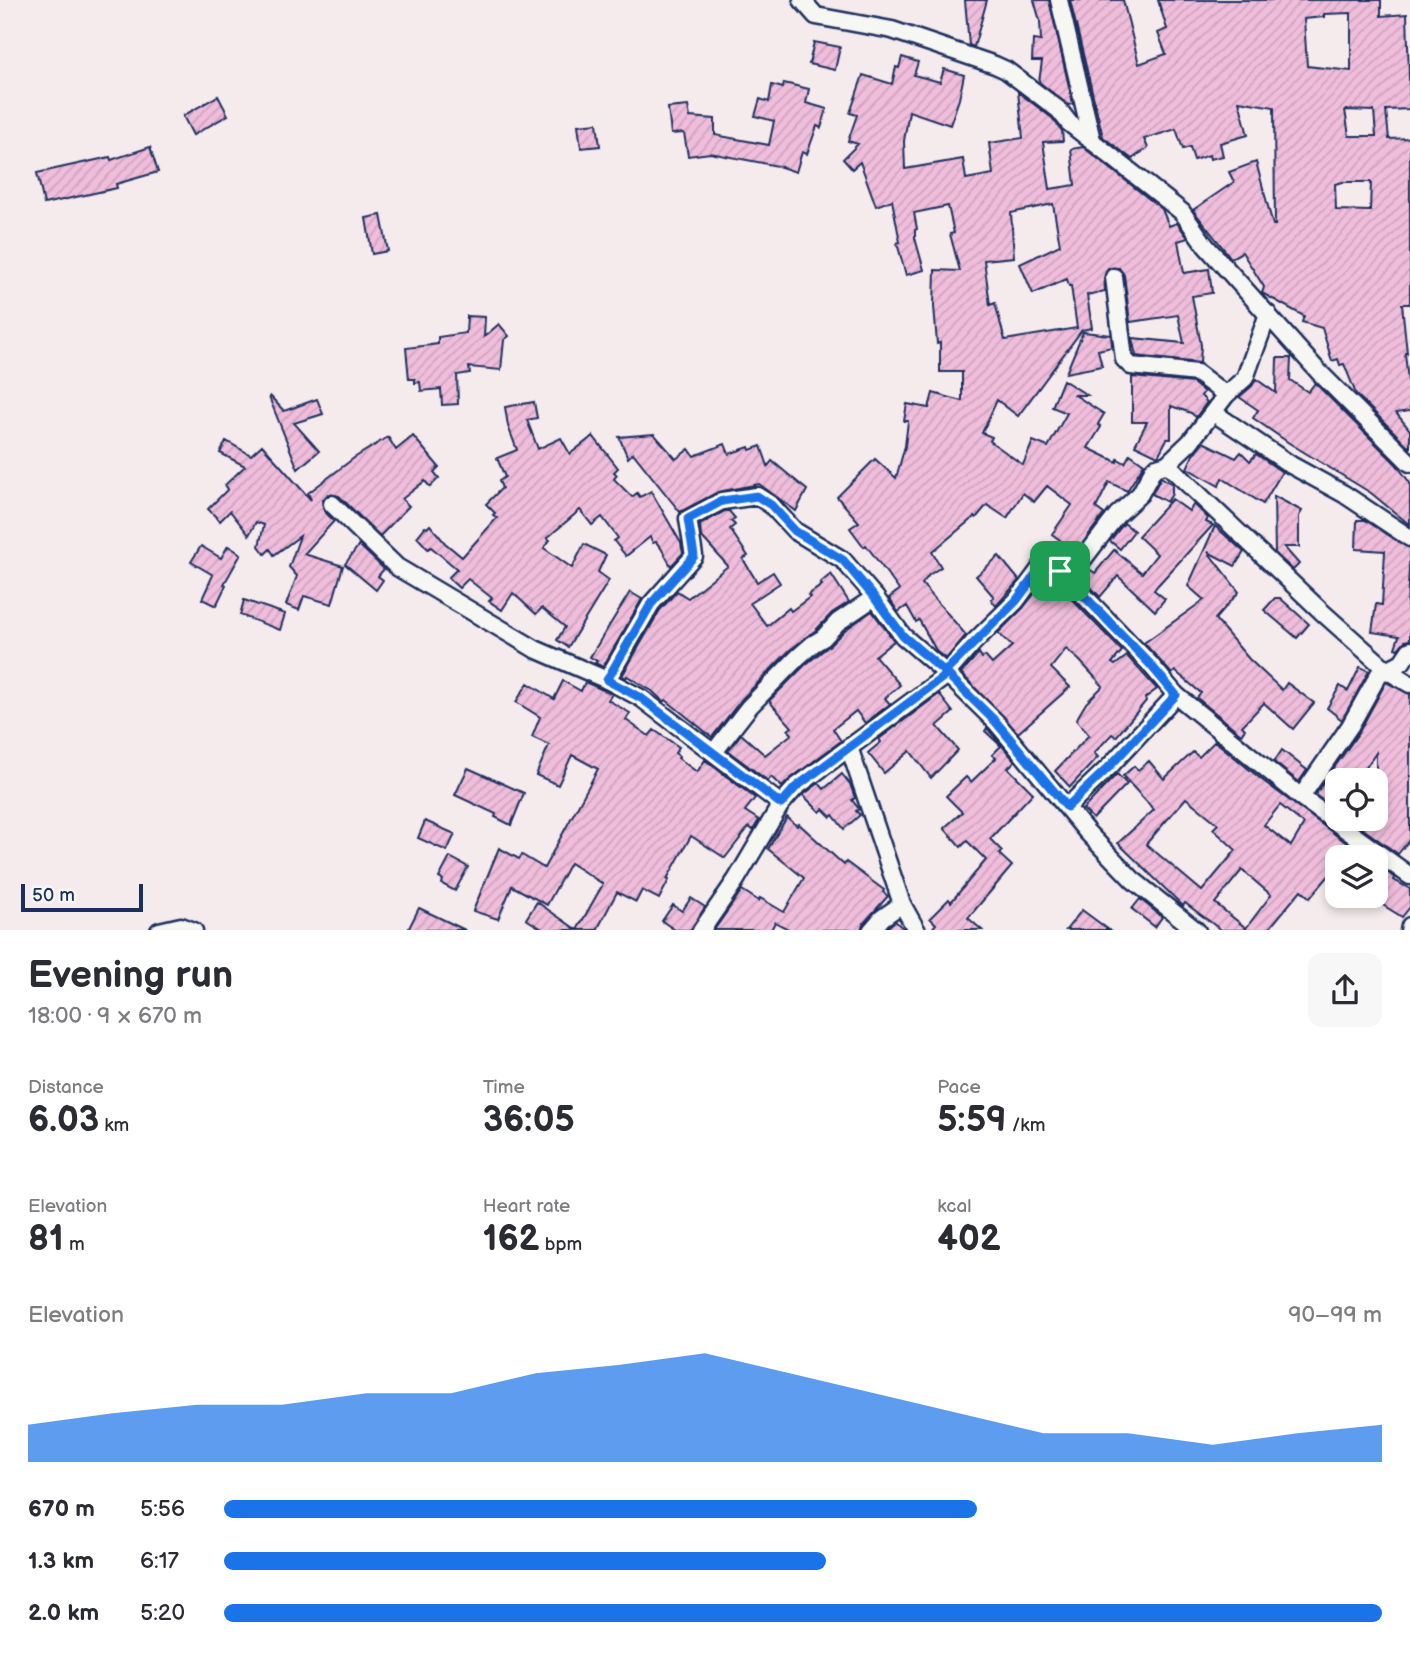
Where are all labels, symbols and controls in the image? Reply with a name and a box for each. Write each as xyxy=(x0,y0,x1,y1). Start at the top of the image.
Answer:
pin xyxy=(1030,541,1090,601)
icon: arrive xyxy=(1041,552,1079,590)
map controls xyxy=(1325,768,1388,908)
button: locate xyxy=(1325,768,1388,831)
button: layers xyxy=(1325,845,1388,908)
scale bar xyxy=(21,881,144,913)
text: 50 m xyxy=(32,884,75,907)
text: Evening run xyxy=(28,953,233,998)
button: share xyxy=(1308,953,1382,1027)
text: 18:00 · 9 × 670 m xyxy=(28,1002,202,1030)
text: Distance xyxy=(28,1076,104,1099)
text: Time xyxy=(483,1076,525,1099)
text: Pace xyxy=(937,1076,981,1099)
text: 6.03 xyxy=(28,1099,99,1142)
text: 36:05 xyxy=(483,1099,575,1142)
text: 5:59 xyxy=(937,1099,1007,1142)
text: km xyxy=(99,1114,129,1137)
text: /km xyxy=(1007,1114,1045,1137)
text: Elevation xyxy=(28,1195,107,1218)
text: Heart rate xyxy=(483,1195,570,1218)
text: kcal xyxy=(937,1195,971,1218)
text: 81 xyxy=(28,1218,64,1261)
text: 162 xyxy=(483,1218,540,1261)
text: 402 xyxy=(937,1218,1001,1261)
text: m xyxy=(64,1233,85,1256)
text: bpm xyxy=(540,1233,582,1256)
text: Elevation xyxy=(28,1301,124,1329)
text: 90–99 m xyxy=(1288,1301,1382,1329)
text: 670 m xyxy=(28,1495,95,1523)
text: 5:56 xyxy=(140,1495,185,1523)
text: 1.3 km xyxy=(28,1547,94,1575)
text: 6:17 xyxy=(140,1547,179,1575)
text: 2.0 km xyxy=(28,1599,99,1627)
text: 5:20 xyxy=(140,1599,185,1627)

